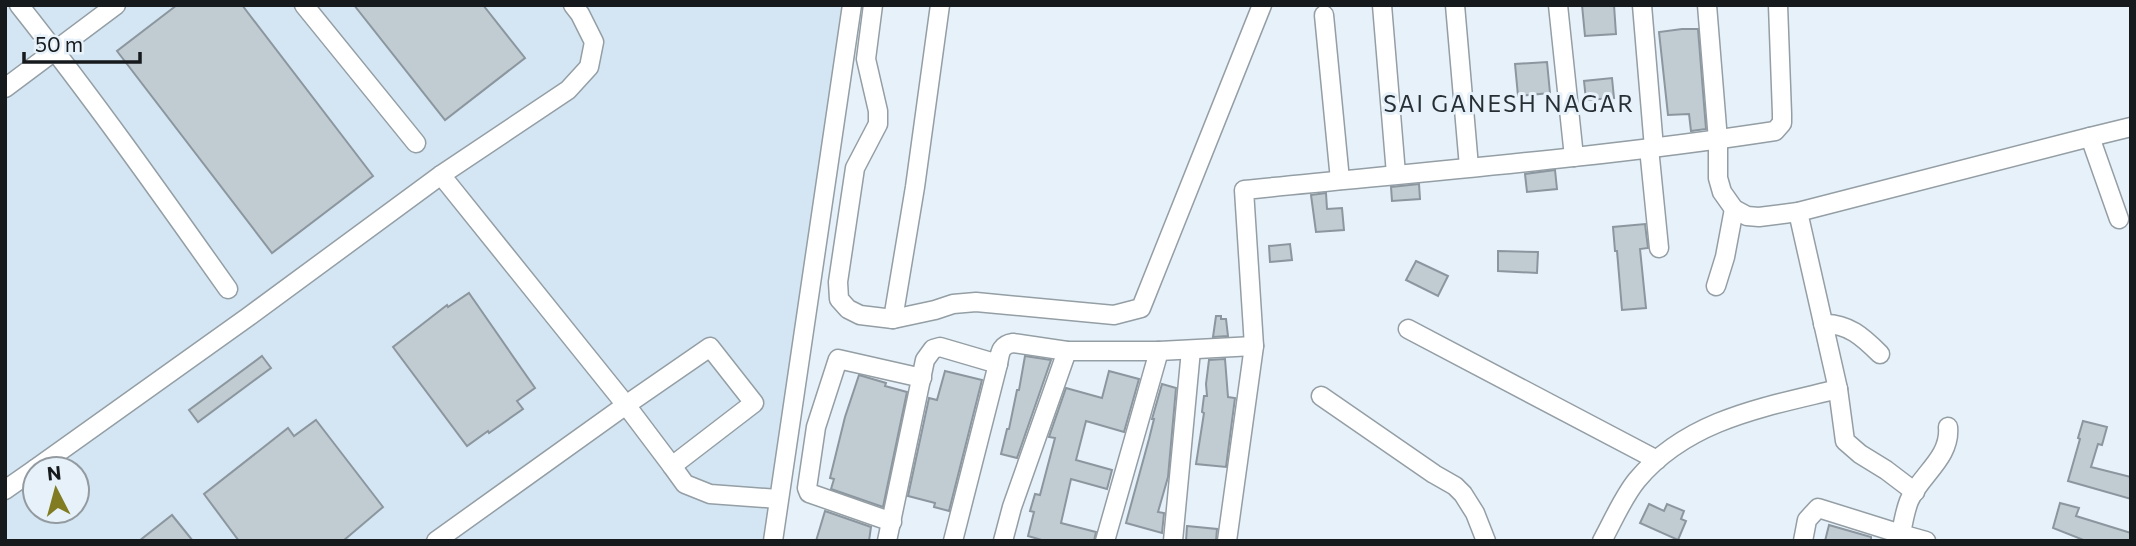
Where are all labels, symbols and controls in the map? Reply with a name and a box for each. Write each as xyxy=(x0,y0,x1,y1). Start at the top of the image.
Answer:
scale bar xyxy=(24,21,140,65)
text: 50 m xyxy=(35,31,83,56)
district label: SAI GANESH NAGAR xyxy=(1383,89,1635,117)
north arrow xyxy=(21,455,91,525)
text: N xyxy=(46,460,62,485)

